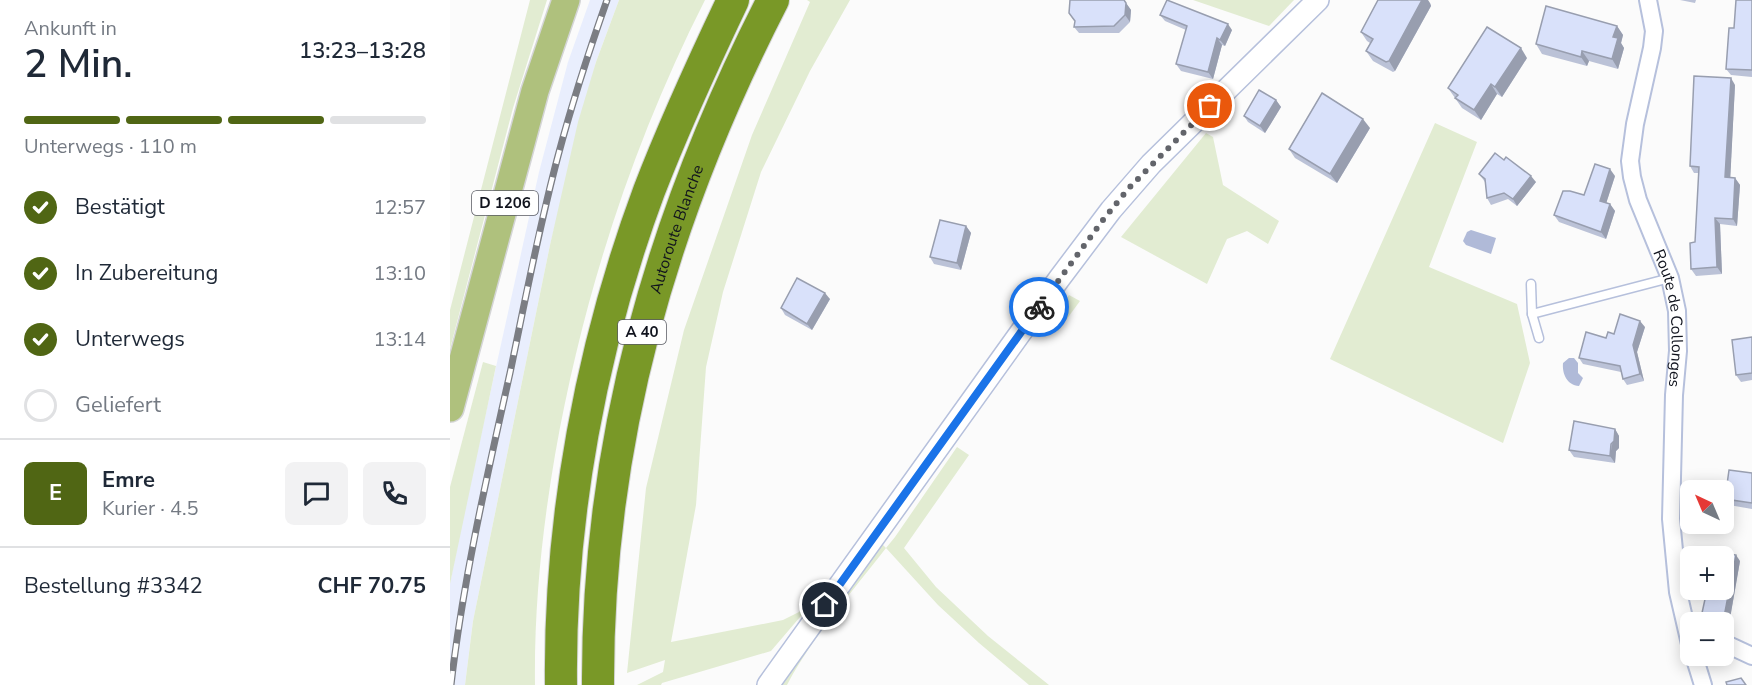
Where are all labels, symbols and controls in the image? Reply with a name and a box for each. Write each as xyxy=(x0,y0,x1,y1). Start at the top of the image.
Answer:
text: Ankunft in xyxy=(24,15,117,42)
text: 13:23–13:28 xyxy=(299,36,426,66)
text: 2 Min. xyxy=(24,38,132,91)
pin xyxy=(1184,80,1235,131)
icon: bag xyxy=(1193,89,1226,122)
text: Unterwegs · 110 m xyxy=(24,133,197,160)
street label: Autoroute Blanche xyxy=(645,162,709,296)
icon: check xyxy=(24,191,57,224)
road number: D 1206 xyxy=(472,191,538,215)
text: Bestätigt xyxy=(75,192,165,222)
text: 12:57 xyxy=(373,194,426,221)
street label: Route de Collonges xyxy=(1647,246,1688,388)
icon: check xyxy=(24,257,57,290)
text: In Zubereitung xyxy=(75,258,218,288)
text: 13:10 xyxy=(373,260,426,287)
courier xyxy=(1009,277,1069,337)
icon: bike xyxy=(1023,291,1056,324)
road number: A 40 xyxy=(618,320,666,344)
icon: check xyxy=(24,323,57,356)
text: Unterwegs xyxy=(75,324,185,354)
text: 13:14 xyxy=(373,326,426,353)
text: Geliefert xyxy=(75,390,161,420)
button: chat xyxy=(285,462,348,525)
button: phone xyxy=(363,462,426,525)
text: Emre xyxy=(102,465,155,495)
text: E xyxy=(49,478,62,508)
north arrow xyxy=(1680,480,1734,534)
map controls xyxy=(1680,480,1734,666)
text: Kurier · 4.5 xyxy=(102,495,199,522)
button: + xyxy=(1680,546,1734,600)
text: Bestellung #3342 xyxy=(24,571,203,601)
text: CHF 70.75 xyxy=(317,571,426,601)
pin xyxy=(799,579,850,630)
icon: home xyxy=(808,588,841,621)
button: − xyxy=(1680,612,1734,666)

